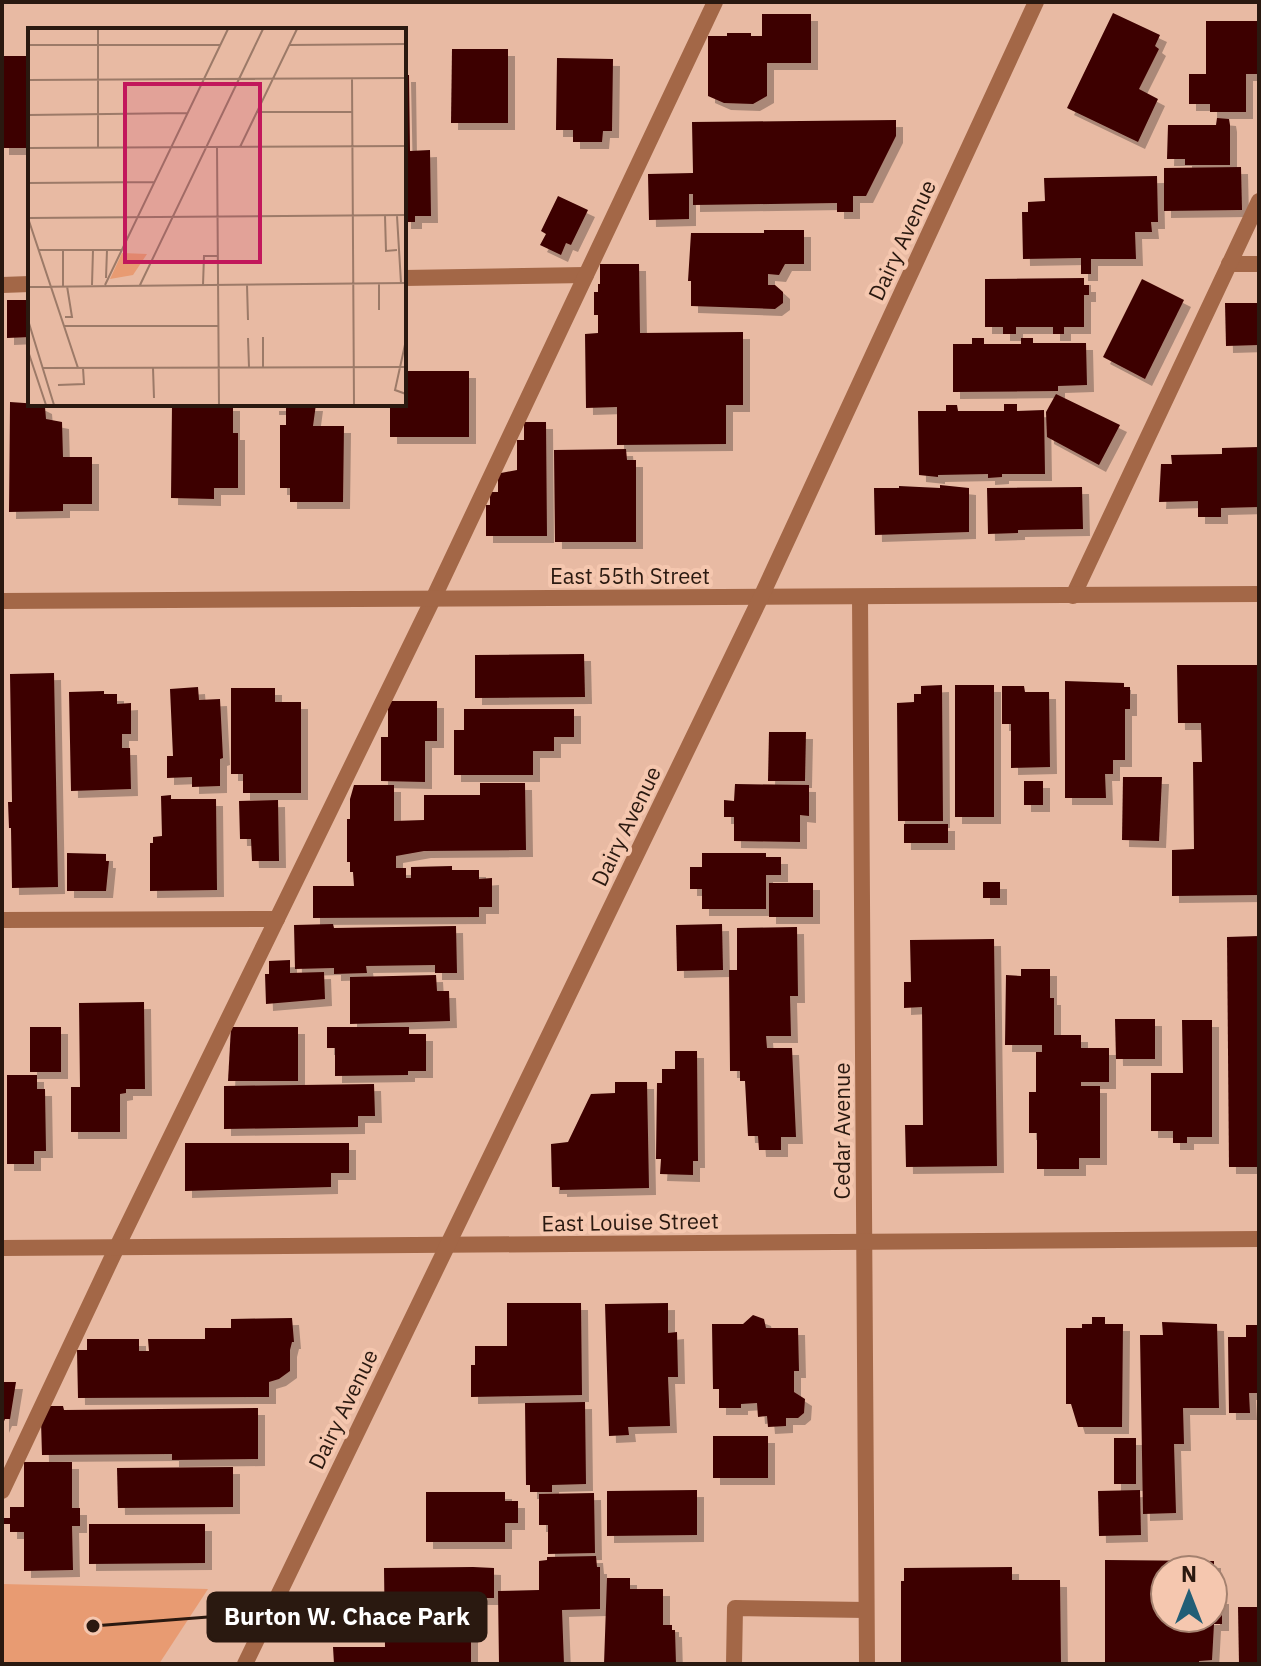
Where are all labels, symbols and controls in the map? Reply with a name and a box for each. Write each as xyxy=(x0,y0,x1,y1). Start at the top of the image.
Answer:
inset map xyxy=(28,28,406,406)
street label: Dairy Avenue xyxy=(861,175,942,305)
street label: East 55th Street xyxy=(550,561,710,590)
street label: Dairy Avenue xyxy=(584,761,667,891)
street label: Cedar Avenue xyxy=(827,1063,856,1199)
street label: East Louise Street xyxy=(541,1205,719,1238)
street label: Dairy Avenue xyxy=(301,1344,384,1474)
north arrow xyxy=(1149,1554,1229,1634)
text: N xyxy=(1181,1559,1197,1588)
callout: Burton W. Chace Park xyxy=(208,1593,486,1641)
text: Burton W. Chace Park xyxy=(224,1600,470,1632)

